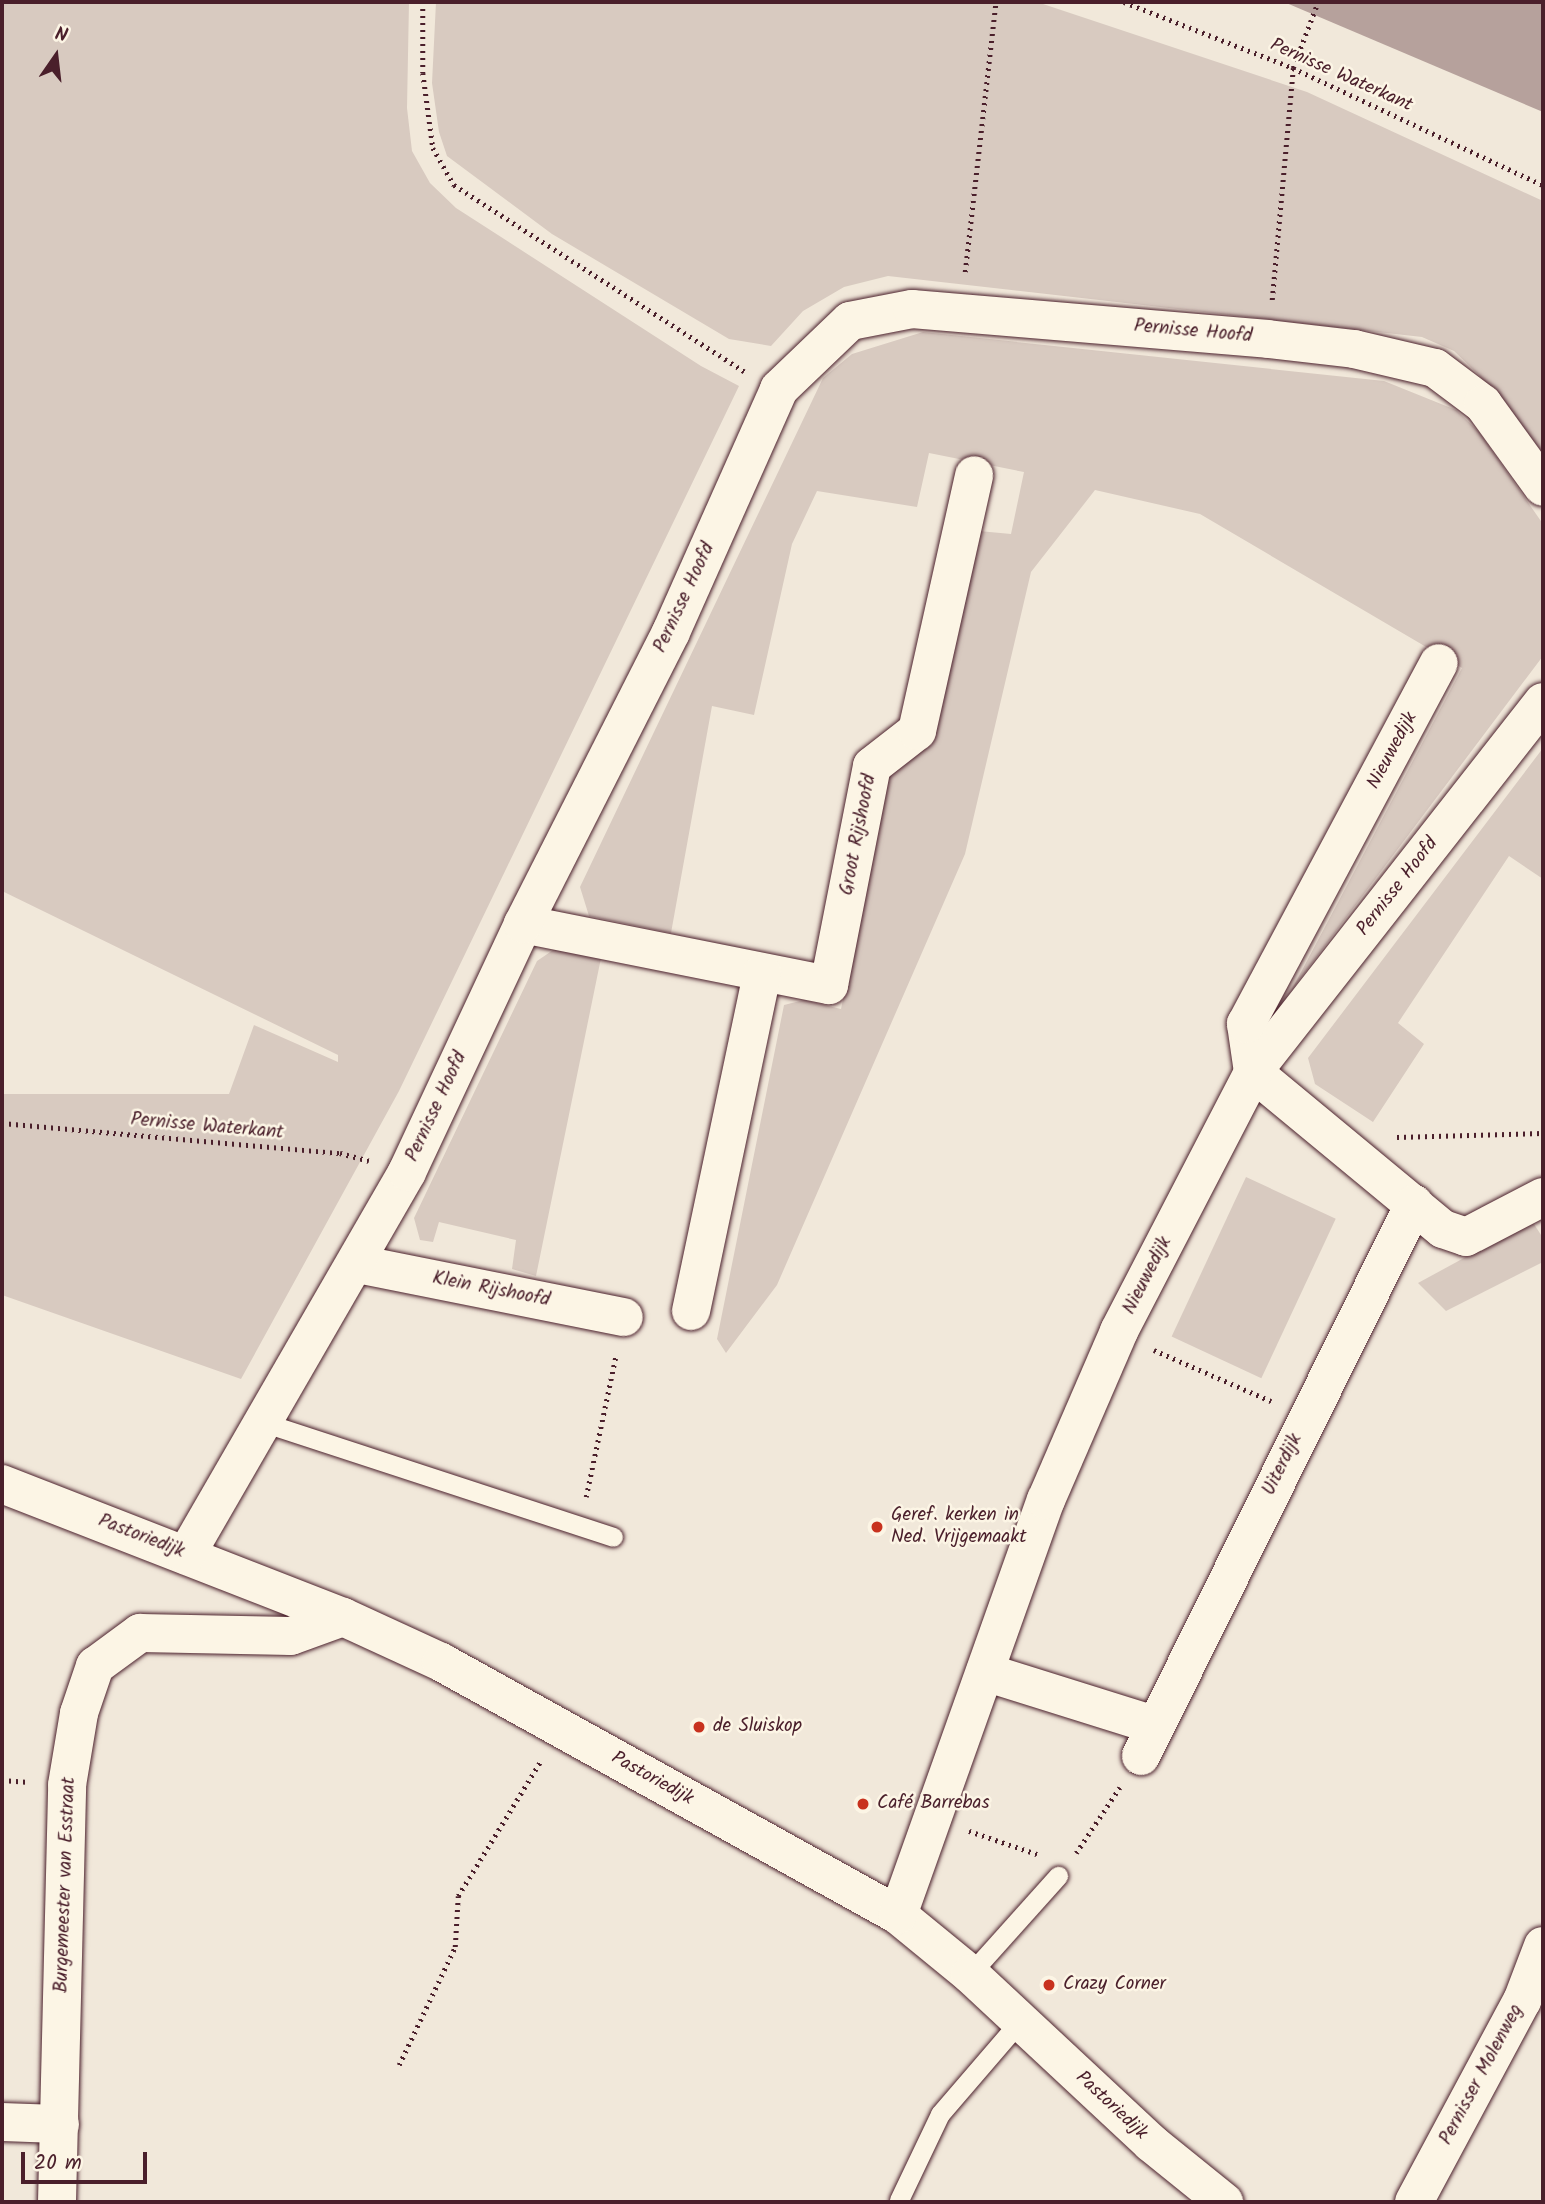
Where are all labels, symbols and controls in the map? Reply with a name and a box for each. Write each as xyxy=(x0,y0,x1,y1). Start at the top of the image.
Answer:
text: N xyxy=(52,20,71,52)
north arrow xyxy=(21,21,91,91)
street label: Pernisse Waterkant xyxy=(1266,34,1416,118)
street label: Pernisse Hoofd xyxy=(1133,315,1253,349)
street label: Pernisse Hoofd xyxy=(650,539,720,657)
street label: Nieuwedijk xyxy=(1363,708,1423,794)
street label: Groot Rijshoofd xyxy=(836,773,882,897)
street label: Pernisse Hoofd xyxy=(1352,833,1444,941)
street label: Pernisse Hoofd xyxy=(402,1048,472,1166)
street label: Pernisse Waterkant xyxy=(130,1109,284,1145)
street label: Nieuwedijk xyxy=(1119,1233,1177,1319)
street label: Klein Rijshoofd xyxy=(430,1267,552,1313)
street label: Uiterdijk xyxy=(1258,1430,1308,1500)
place label: Geref. kerken in Ned. Vrijgemaakt xyxy=(891,1505,1027,1549)
street label: Pastoriedijk xyxy=(95,1510,187,1564)
marker: Geref. kerken in Ned. Vrijgemaakt xyxy=(869,1519,885,1535)
place label: de Sluiskop xyxy=(713,1716,802,1738)
marker: de Sluiskop xyxy=(691,1719,707,1735)
street label: Pastoriedijk xyxy=(607,1747,697,1811)
street label: Burgemeester van Esstraat xyxy=(51,1777,81,1993)
place label: Café Barrebas xyxy=(877,1793,989,1815)
marker: Café Barrebas xyxy=(855,1796,871,1812)
place label: Crazy Corner xyxy=(1063,1974,1166,1996)
marker: Crazy Corner xyxy=(1041,1977,1057,1993)
street label: Pernisser Molenweg xyxy=(1435,2001,1529,2149)
street label: Pastoriedijk xyxy=(1070,2067,1152,2145)
scale bar xyxy=(24,2138,150,2182)
text: 20 m xyxy=(34,2147,82,2180)

